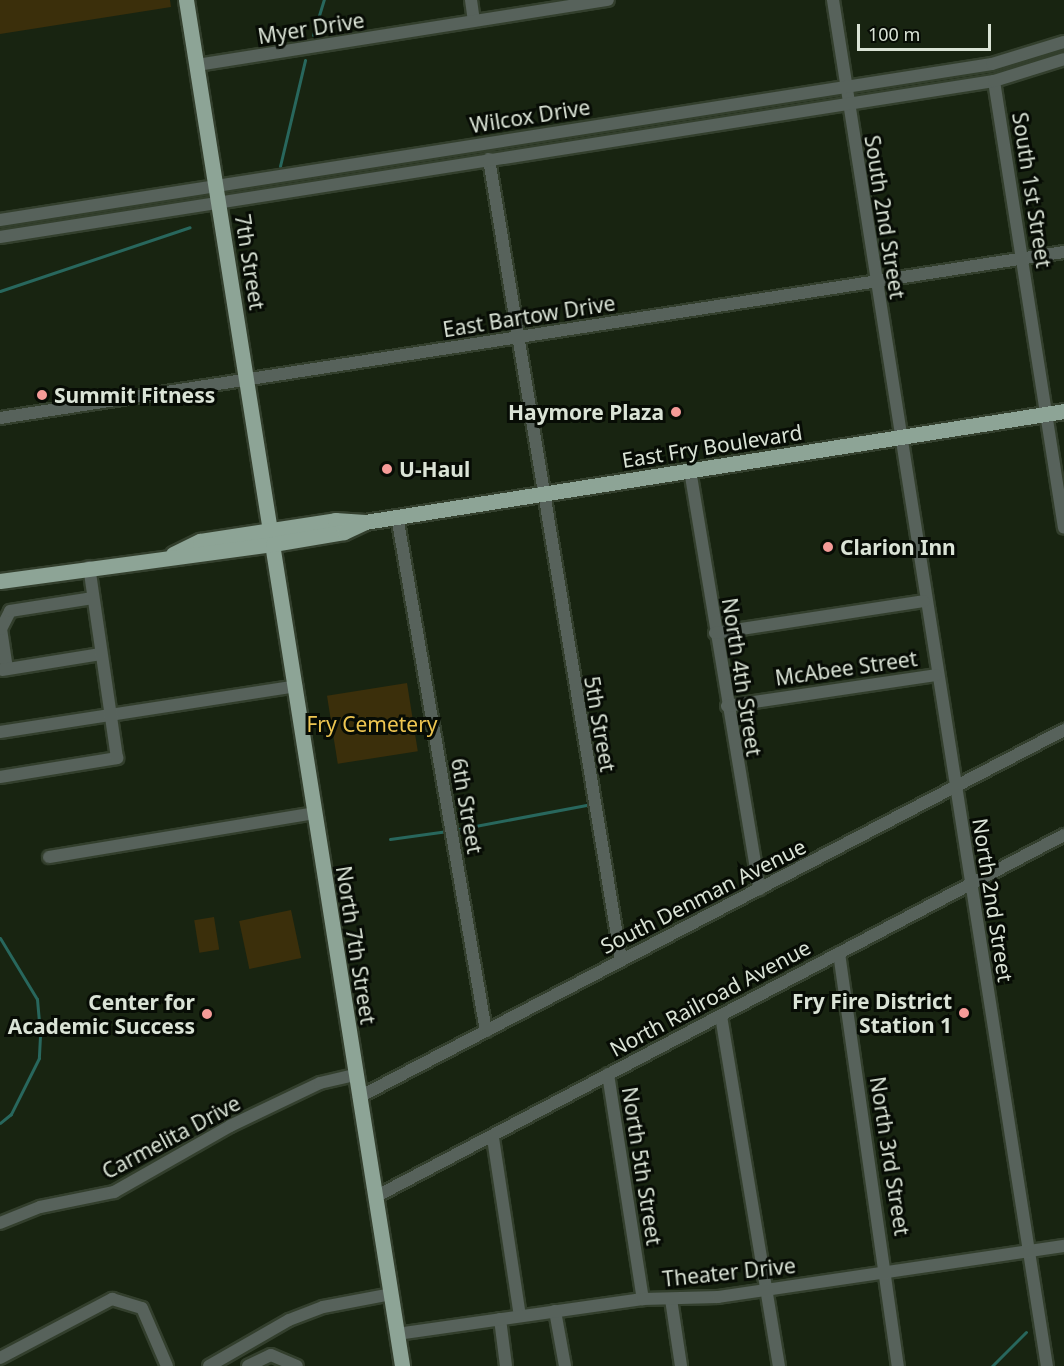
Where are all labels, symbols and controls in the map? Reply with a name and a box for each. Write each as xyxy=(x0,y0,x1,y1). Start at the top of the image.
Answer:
street label: Myer Drive xyxy=(256,7,366,49)
scale bar xyxy=(860,12,994,50)
text: 100 m xyxy=(868,22,920,46)
street label: Wilcox Drive xyxy=(468,94,592,138)
street label: South 1st Street xyxy=(1007,111,1057,269)
street label: South 2nd Street xyxy=(860,133,910,301)
street label: 7th Street xyxy=(230,212,270,312)
street label: East Bartow Drive xyxy=(441,290,617,342)
place label: Summit Fitness xyxy=(54,382,215,408)
marker: Summit Fitness xyxy=(35,388,49,402)
place label: Haymore Plaza xyxy=(508,399,664,425)
marker: Haymore Plaza xyxy=(669,405,683,419)
street label: East Fry Boulevard xyxy=(620,419,804,473)
place label: U-Haul xyxy=(399,456,470,482)
marker: U-Haul xyxy=(380,462,394,476)
place label: Clarion Inn xyxy=(840,534,956,560)
marker: Clarion Inn xyxy=(821,540,835,554)
street label: North 4th Street xyxy=(717,596,767,758)
street label: McAbee Street xyxy=(773,646,919,690)
street label: 5th Street xyxy=(579,674,621,774)
park label: Fry Cemetery xyxy=(306,711,438,737)
street label: 6th Street xyxy=(446,756,488,856)
street label: North 2nd Street xyxy=(968,816,1018,984)
street label: South Denman Avenue xyxy=(596,833,810,959)
street label: North 7th Street xyxy=(331,864,381,1026)
street label: North Railroad Avenue xyxy=(605,934,815,1062)
place label: Fry Fire District Station 1 xyxy=(792,988,952,1038)
place label: Center for Academic Success xyxy=(8,989,195,1039)
marker: Fry Fire District Station 1 xyxy=(957,1006,971,1020)
marker: Center for Academic Success xyxy=(200,1007,214,1021)
street label: North 3rd Street xyxy=(865,1075,915,1237)
street label: North 5th Street xyxy=(617,1085,667,1247)
street label: Carmelita Drive xyxy=(98,1090,244,1184)
street label: Theater Drive xyxy=(661,1252,797,1292)

